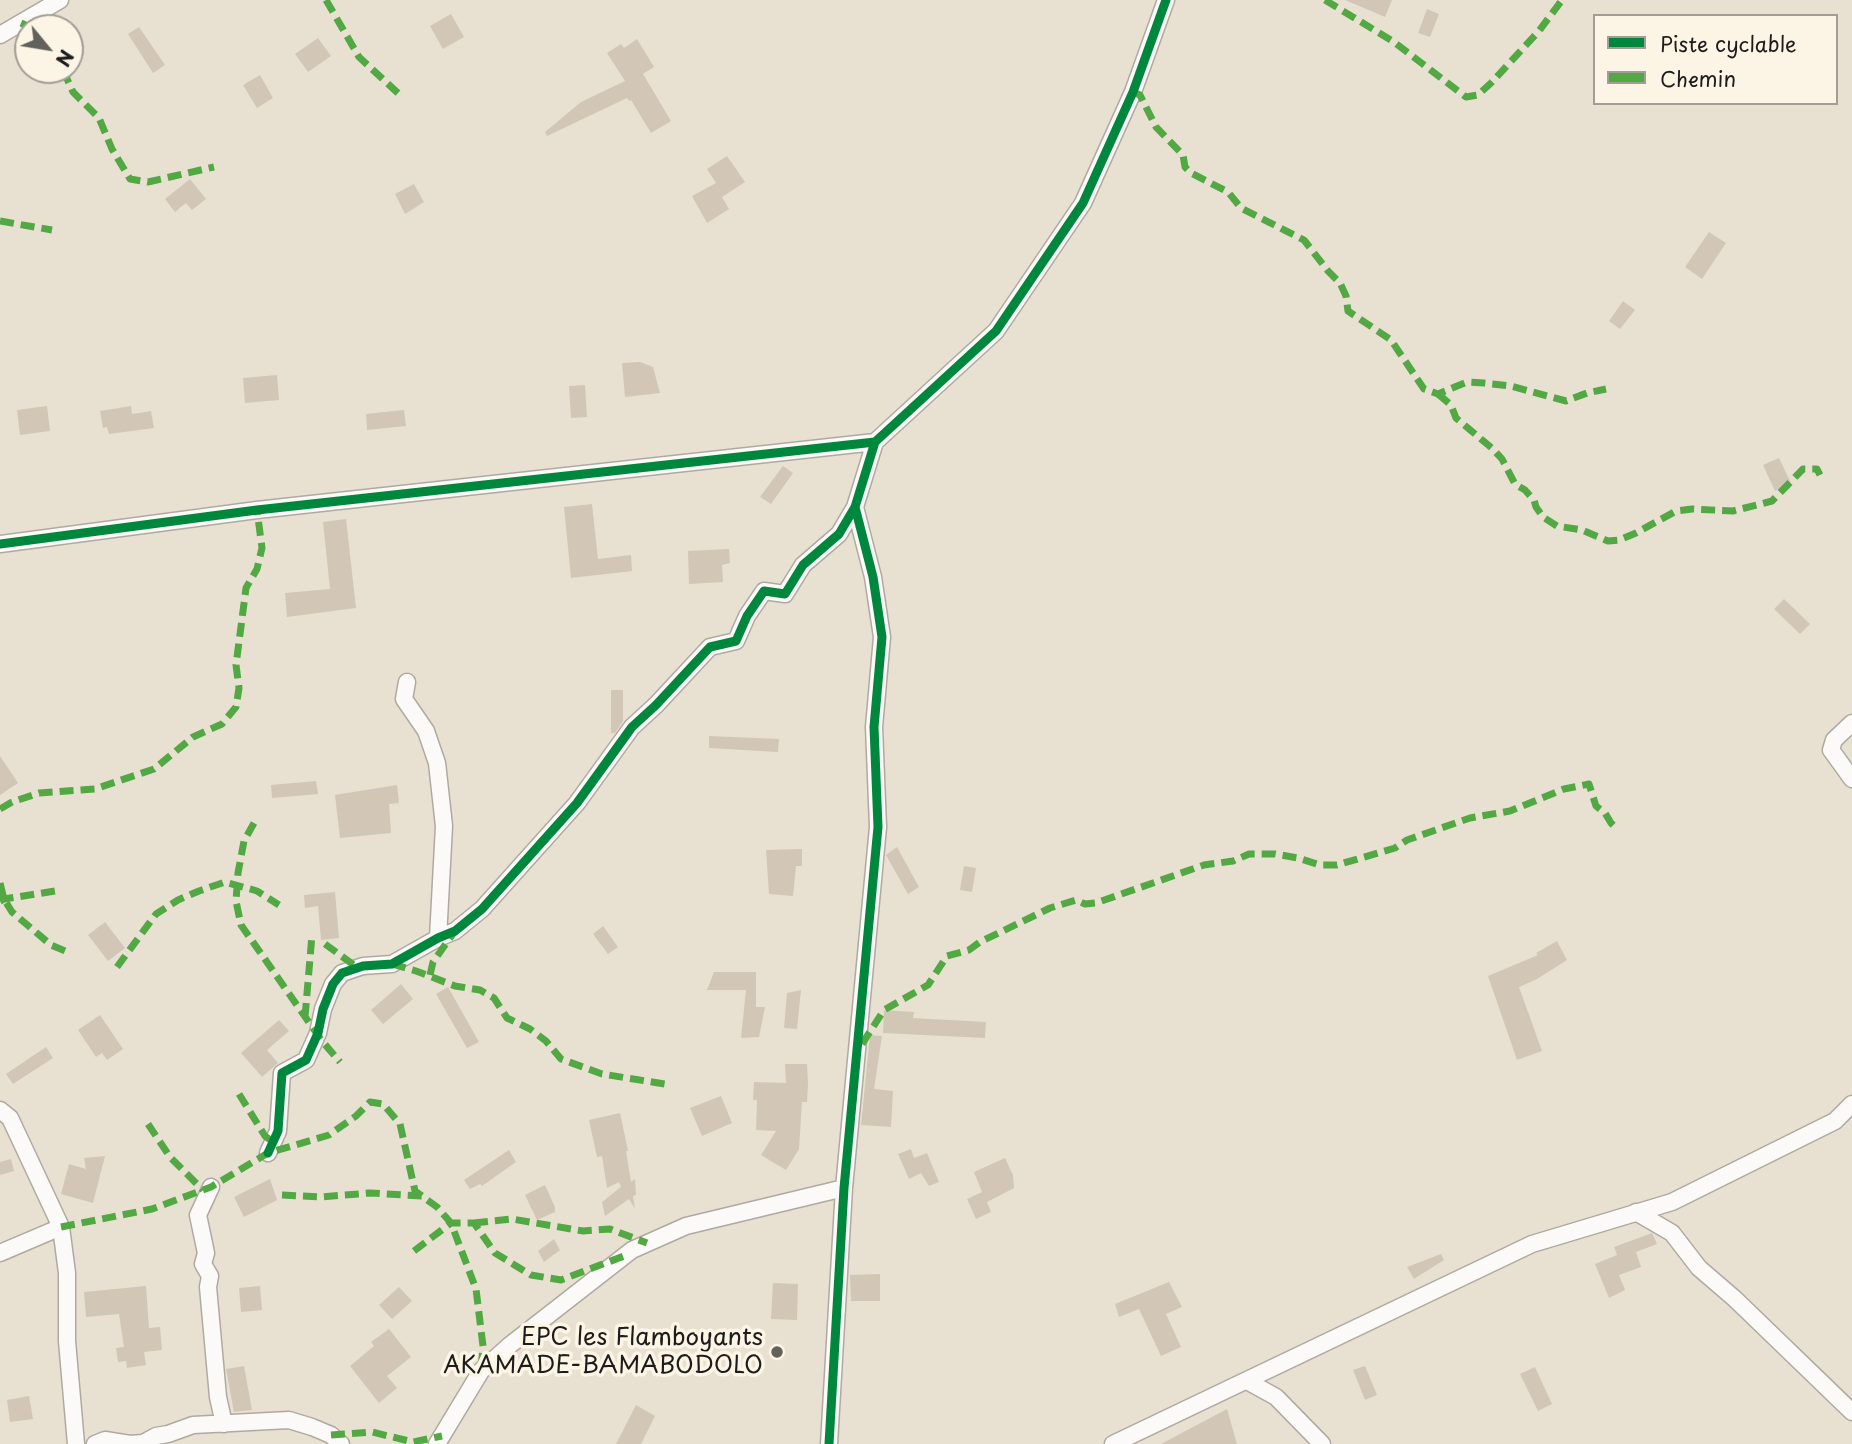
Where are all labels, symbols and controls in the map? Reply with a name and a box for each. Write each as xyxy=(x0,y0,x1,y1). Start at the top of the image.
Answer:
north arrow xyxy=(14,14,84,84)
legend xyxy=(1593,14,1838,105)
text: Piste cyclable xyxy=(1660,27,1796,59)
text: N xyxy=(50,45,81,72)
text: Chemin xyxy=(1660,62,1736,94)
place label: EPC les Flamboyants AKAMADE-BAMABODOLO xyxy=(443,1324,763,1380)
marker: EPC les Flamboyants AKAMADE-BAMABODOLO xyxy=(769,1344,785,1360)

